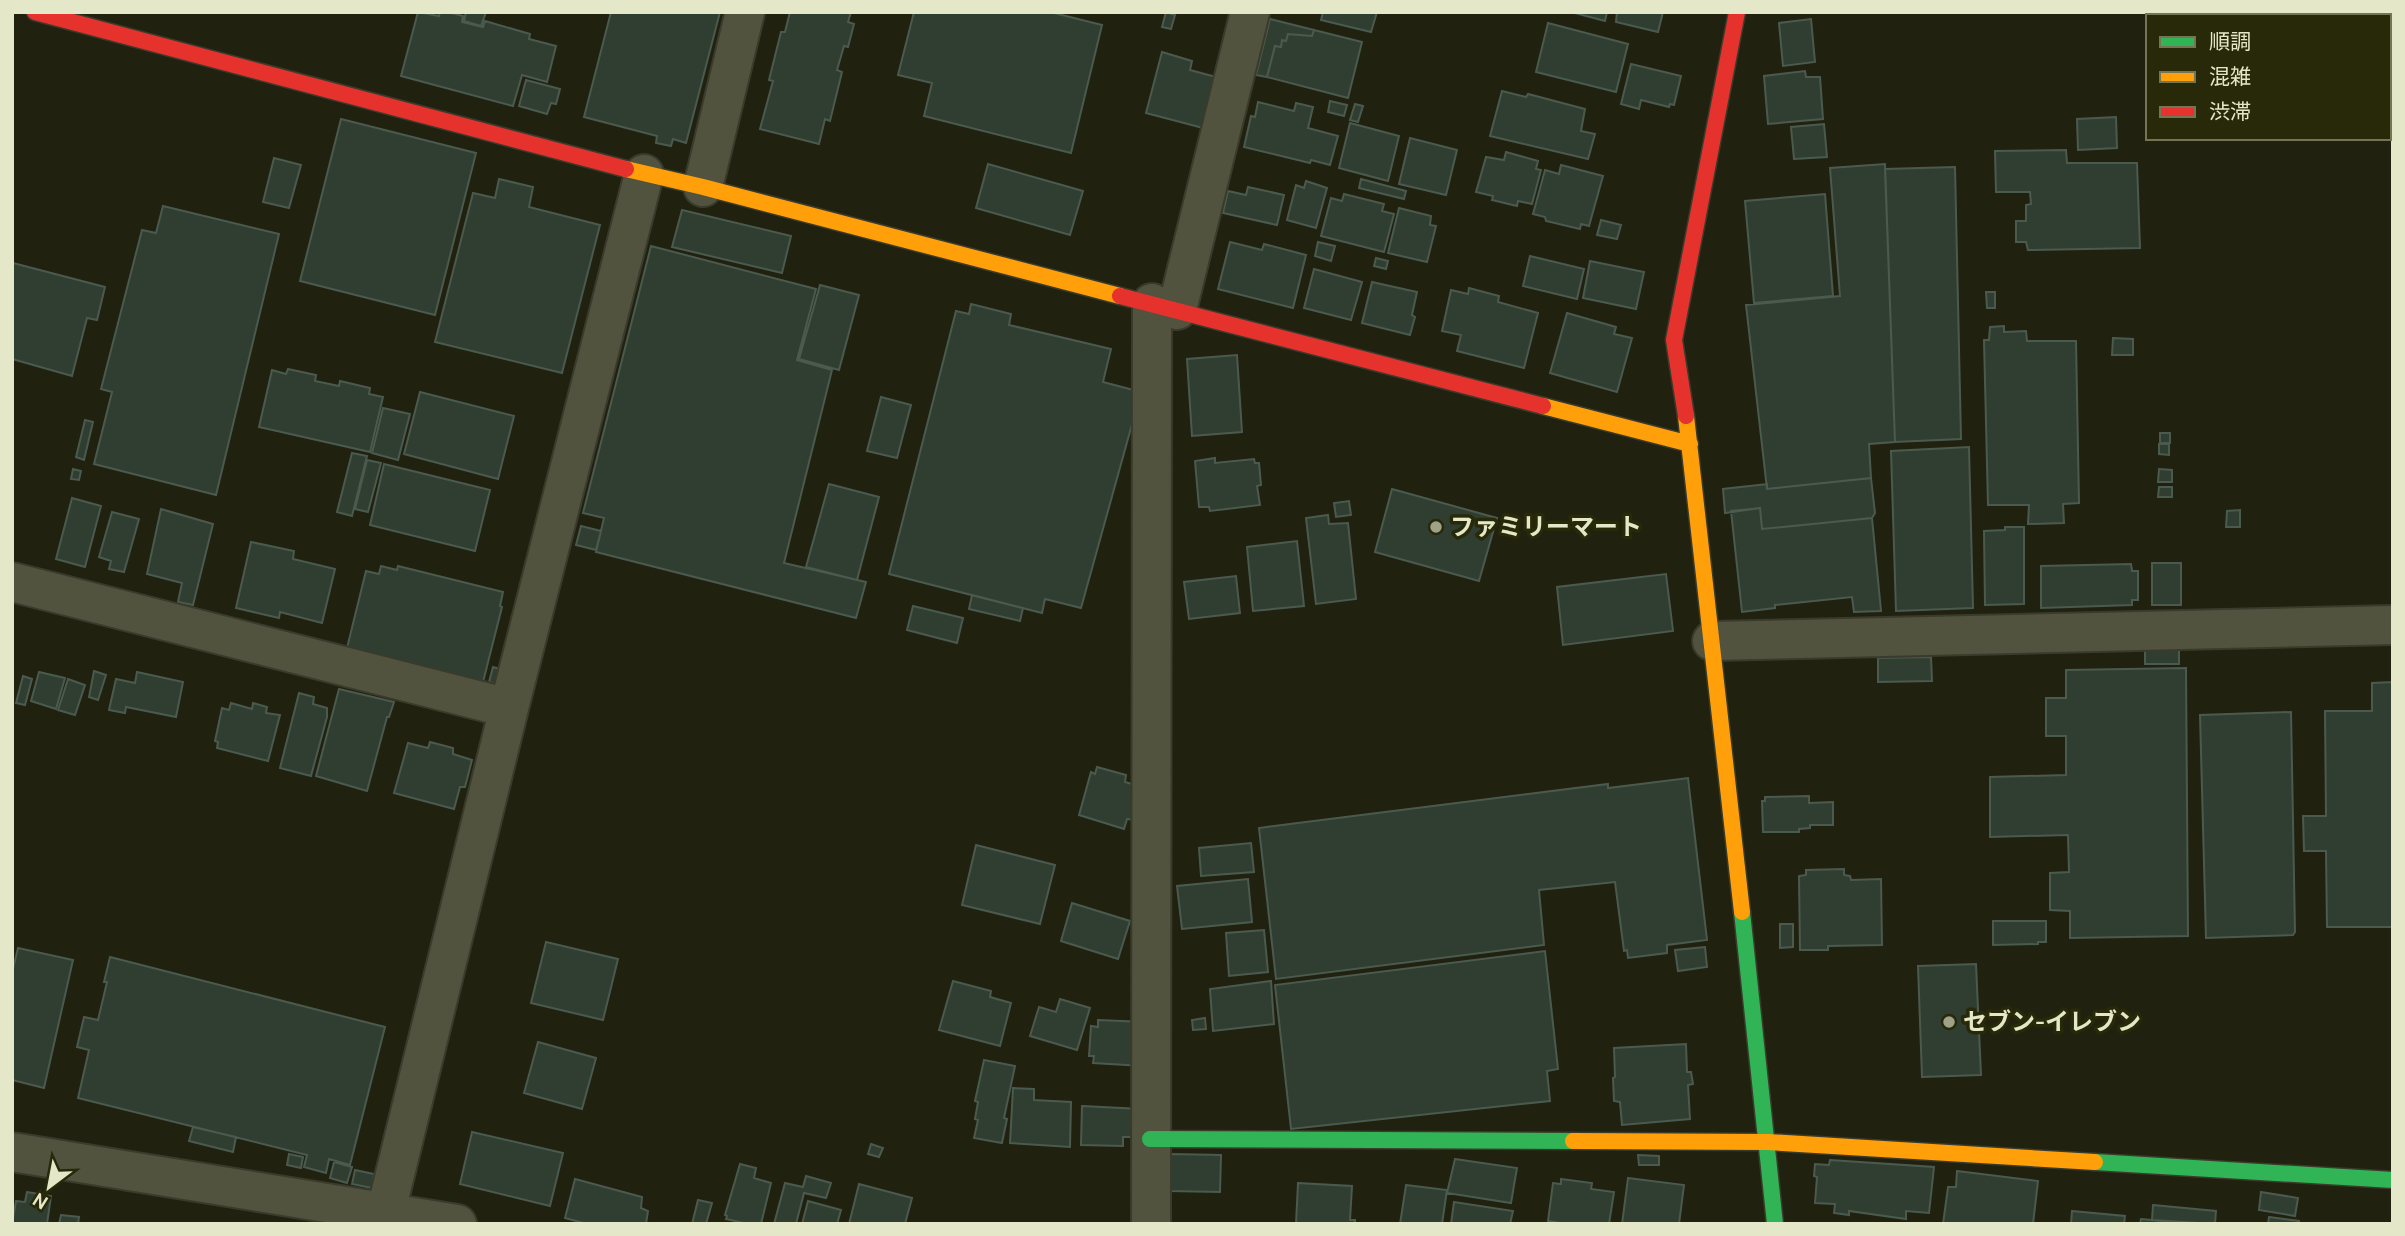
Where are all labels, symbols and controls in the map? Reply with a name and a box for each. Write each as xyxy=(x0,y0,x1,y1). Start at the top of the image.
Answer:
legend xyxy=(2146,14,2391,140)
text: 順調 xyxy=(2209,29,2251,54)
text: 混雑 xyxy=(2209,64,2251,89)
text: 渋滞 xyxy=(2209,99,2251,124)
place label: ファミリーマート xyxy=(1450,512,1642,541)
marker: ファミリーマート xyxy=(1428,519,1444,535)
place label: セブン-イレブン xyxy=(1963,1007,2141,1036)
marker: セブン-イレブン xyxy=(1941,1014,1957,1030)
north arrow xyxy=(14,1152,84,1222)
text: N xyxy=(28,1188,52,1214)

